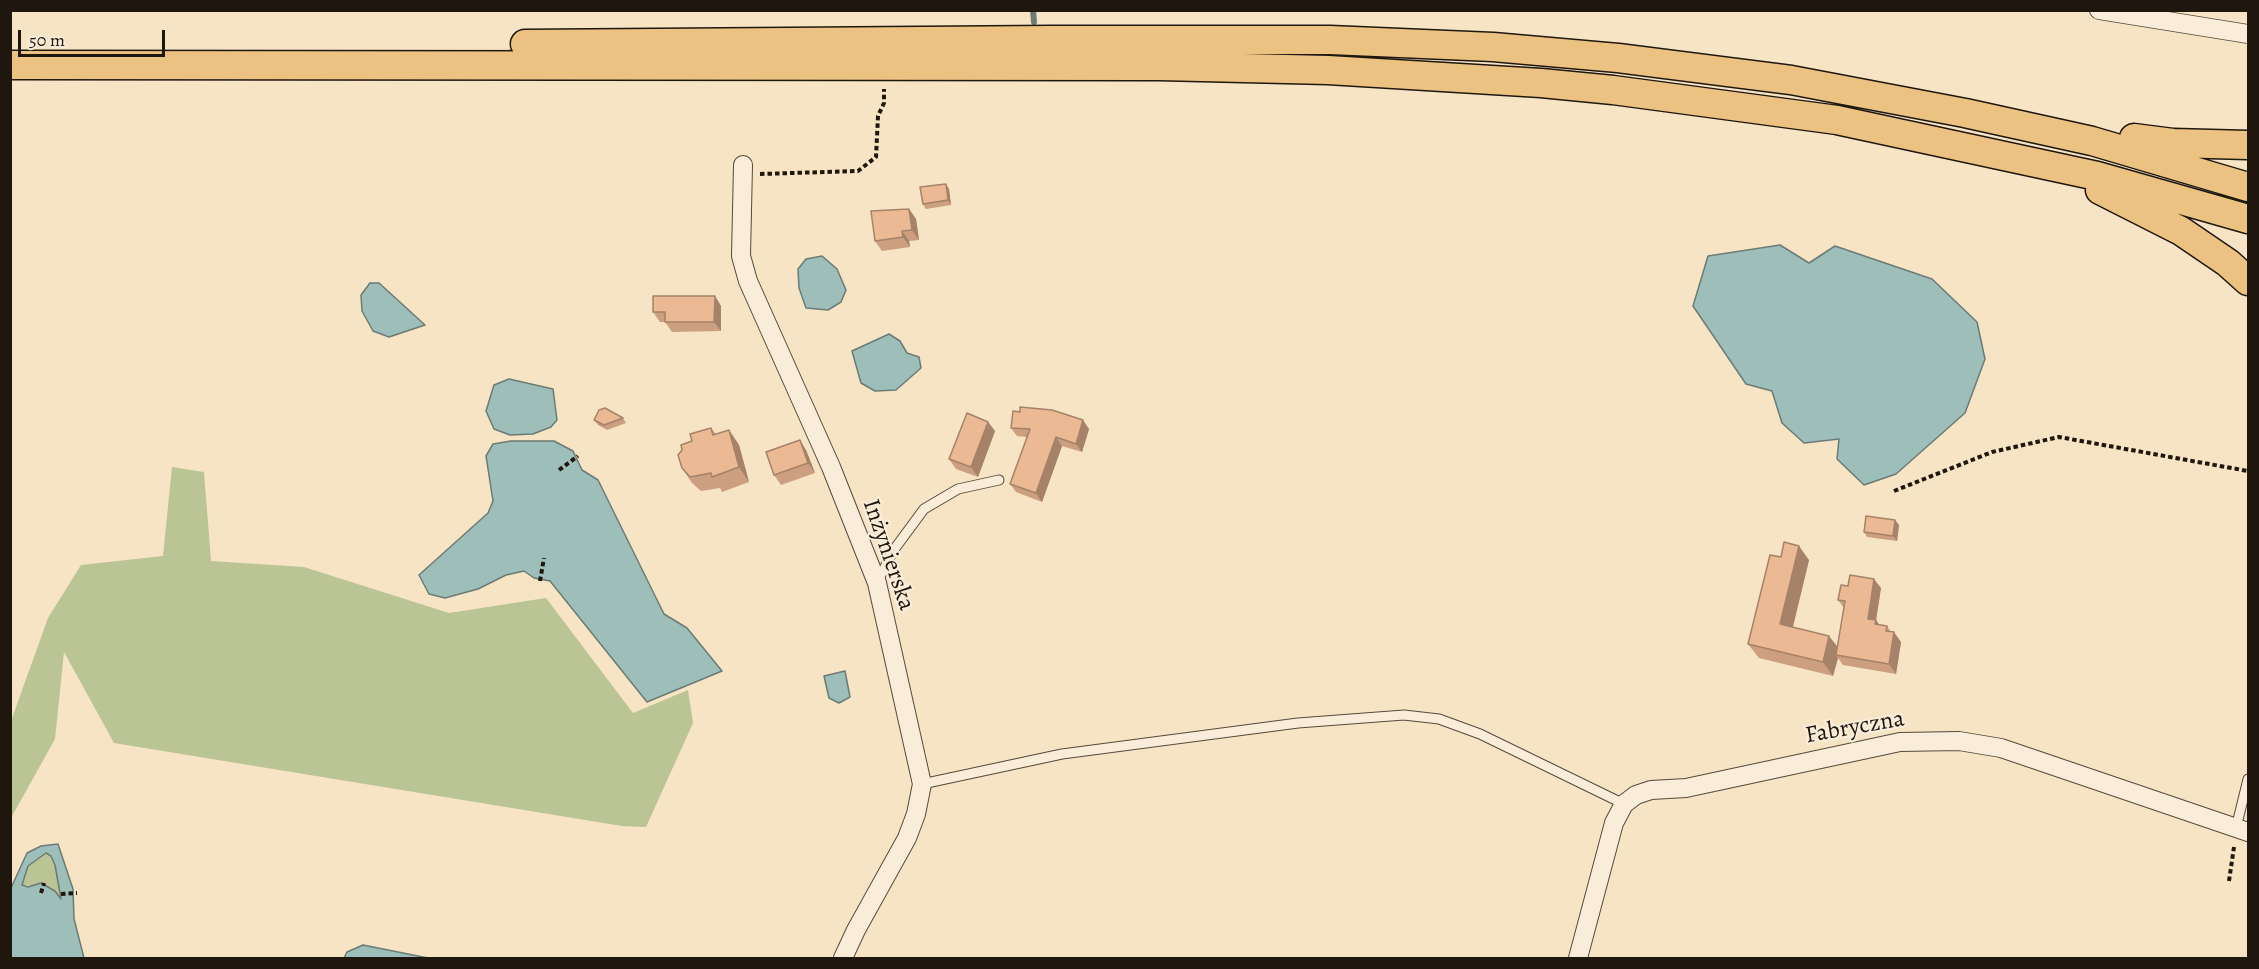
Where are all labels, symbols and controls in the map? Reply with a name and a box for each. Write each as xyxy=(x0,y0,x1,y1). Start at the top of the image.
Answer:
scale bar xyxy=(21,18,168,56)
text: 50 m xyxy=(29,28,65,52)
street label: Inżynierska xyxy=(856,496,920,614)
street label: Fabryczna xyxy=(1803,705,1907,751)

